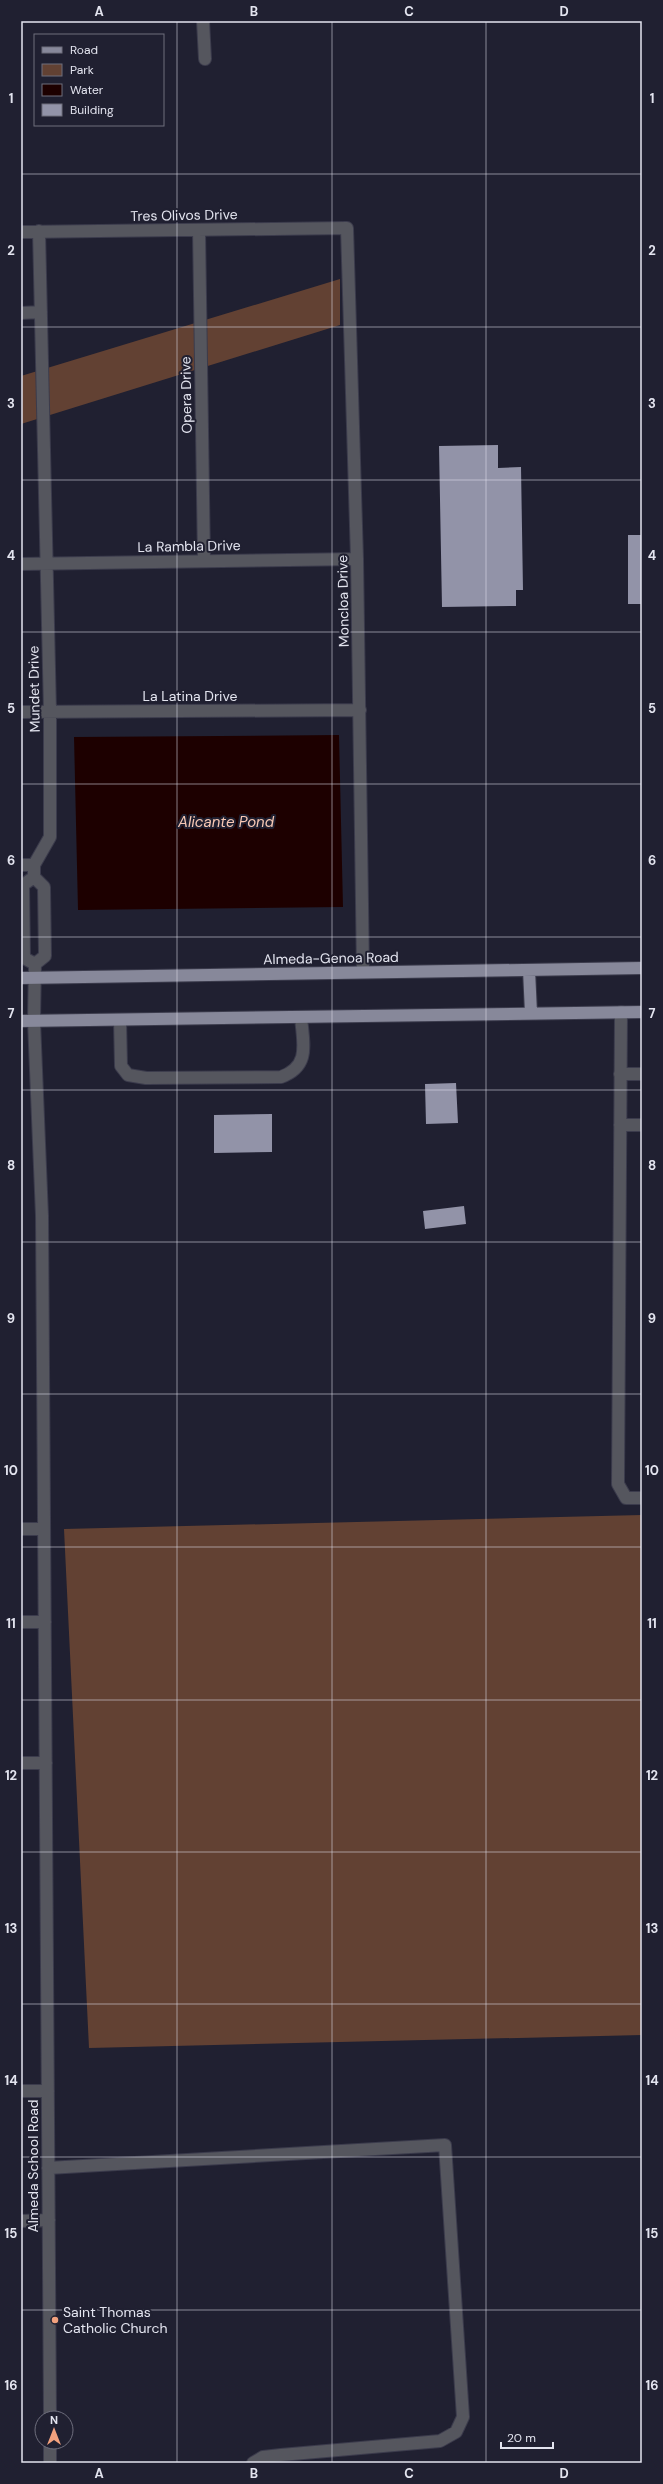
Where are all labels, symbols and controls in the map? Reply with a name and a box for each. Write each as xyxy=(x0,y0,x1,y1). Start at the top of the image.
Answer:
text: A xyxy=(94,3,104,20)
text: B xyxy=(250,3,258,20)
text: C xyxy=(404,3,414,20)
text: D xyxy=(559,3,569,20)
legend xyxy=(34,34,164,126)
text: Road xyxy=(70,42,98,58)
text: Park xyxy=(70,62,94,78)
text: Water xyxy=(70,82,104,98)
text: 1 xyxy=(9,90,13,107)
text: 1 xyxy=(650,90,654,107)
text: Building xyxy=(70,102,114,118)
street label: Tres Olivos Drive xyxy=(130,205,238,225)
text: 2 xyxy=(7,242,15,259)
text: 2 xyxy=(648,242,656,259)
street label: Opera Drive xyxy=(176,356,196,434)
text: 3 xyxy=(7,395,15,412)
text: 3 xyxy=(648,395,656,412)
street label: La Rambla Drive xyxy=(137,536,241,556)
text: 4 xyxy=(7,547,15,564)
text: 4 xyxy=(648,547,656,564)
street label: Moncloa Drive xyxy=(333,555,353,647)
street label: Mundet Drive xyxy=(24,645,44,733)
street label: La Latina Drive xyxy=(143,687,237,705)
text: 5 xyxy=(7,700,15,717)
text: 5 xyxy=(648,700,656,717)
water label: Alicante Pond xyxy=(177,812,275,832)
text: 6 xyxy=(7,852,15,869)
text: 6 xyxy=(648,852,656,869)
street label: Almeda-Genoa Road xyxy=(263,948,399,968)
text: 7 xyxy=(8,1005,15,1022)
text: 7 xyxy=(649,1005,656,1022)
text: 8 xyxy=(7,1157,15,1174)
text: 8 xyxy=(648,1157,656,1174)
text: 9 xyxy=(7,1310,15,1327)
text: 9 xyxy=(648,1310,656,1327)
text: 10 xyxy=(4,1462,18,1479)
text: 10 xyxy=(645,1462,659,1479)
text: 11 xyxy=(6,1615,16,1632)
text: 11 xyxy=(647,1615,657,1632)
text: 12 xyxy=(5,1767,17,1784)
text: 12 xyxy=(646,1767,658,1784)
text: 13 xyxy=(5,1920,17,1937)
text: 13 xyxy=(646,1920,658,1937)
text: 14 xyxy=(4,2072,18,2089)
text: 14 xyxy=(645,2072,659,2089)
street label: Almeda School Road xyxy=(24,2099,42,2233)
text: 15 xyxy=(5,2225,17,2242)
text: 15 xyxy=(646,2225,658,2242)
place label: Saint Thomas Catholic Church xyxy=(63,2303,168,2337)
marker: Saint Thomas Catholic Church xyxy=(50,2315,60,2325)
text: 16 xyxy=(5,2377,17,2394)
text: 16 xyxy=(646,2377,658,2394)
north arrow xyxy=(34,2410,74,2450)
text: N xyxy=(50,2413,58,2427)
scale bar xyxy=(501,2424,553,2450)
text: 20 m xyxy=(507,2430,536,2446)
text: A xyxy=(94,2465,104,2482)
text: B xyxy=(250,2465,258,2482)
text: C xyxy=(404,2465,414,2482)
text: D xyxy=(559,2465,569,2482)

